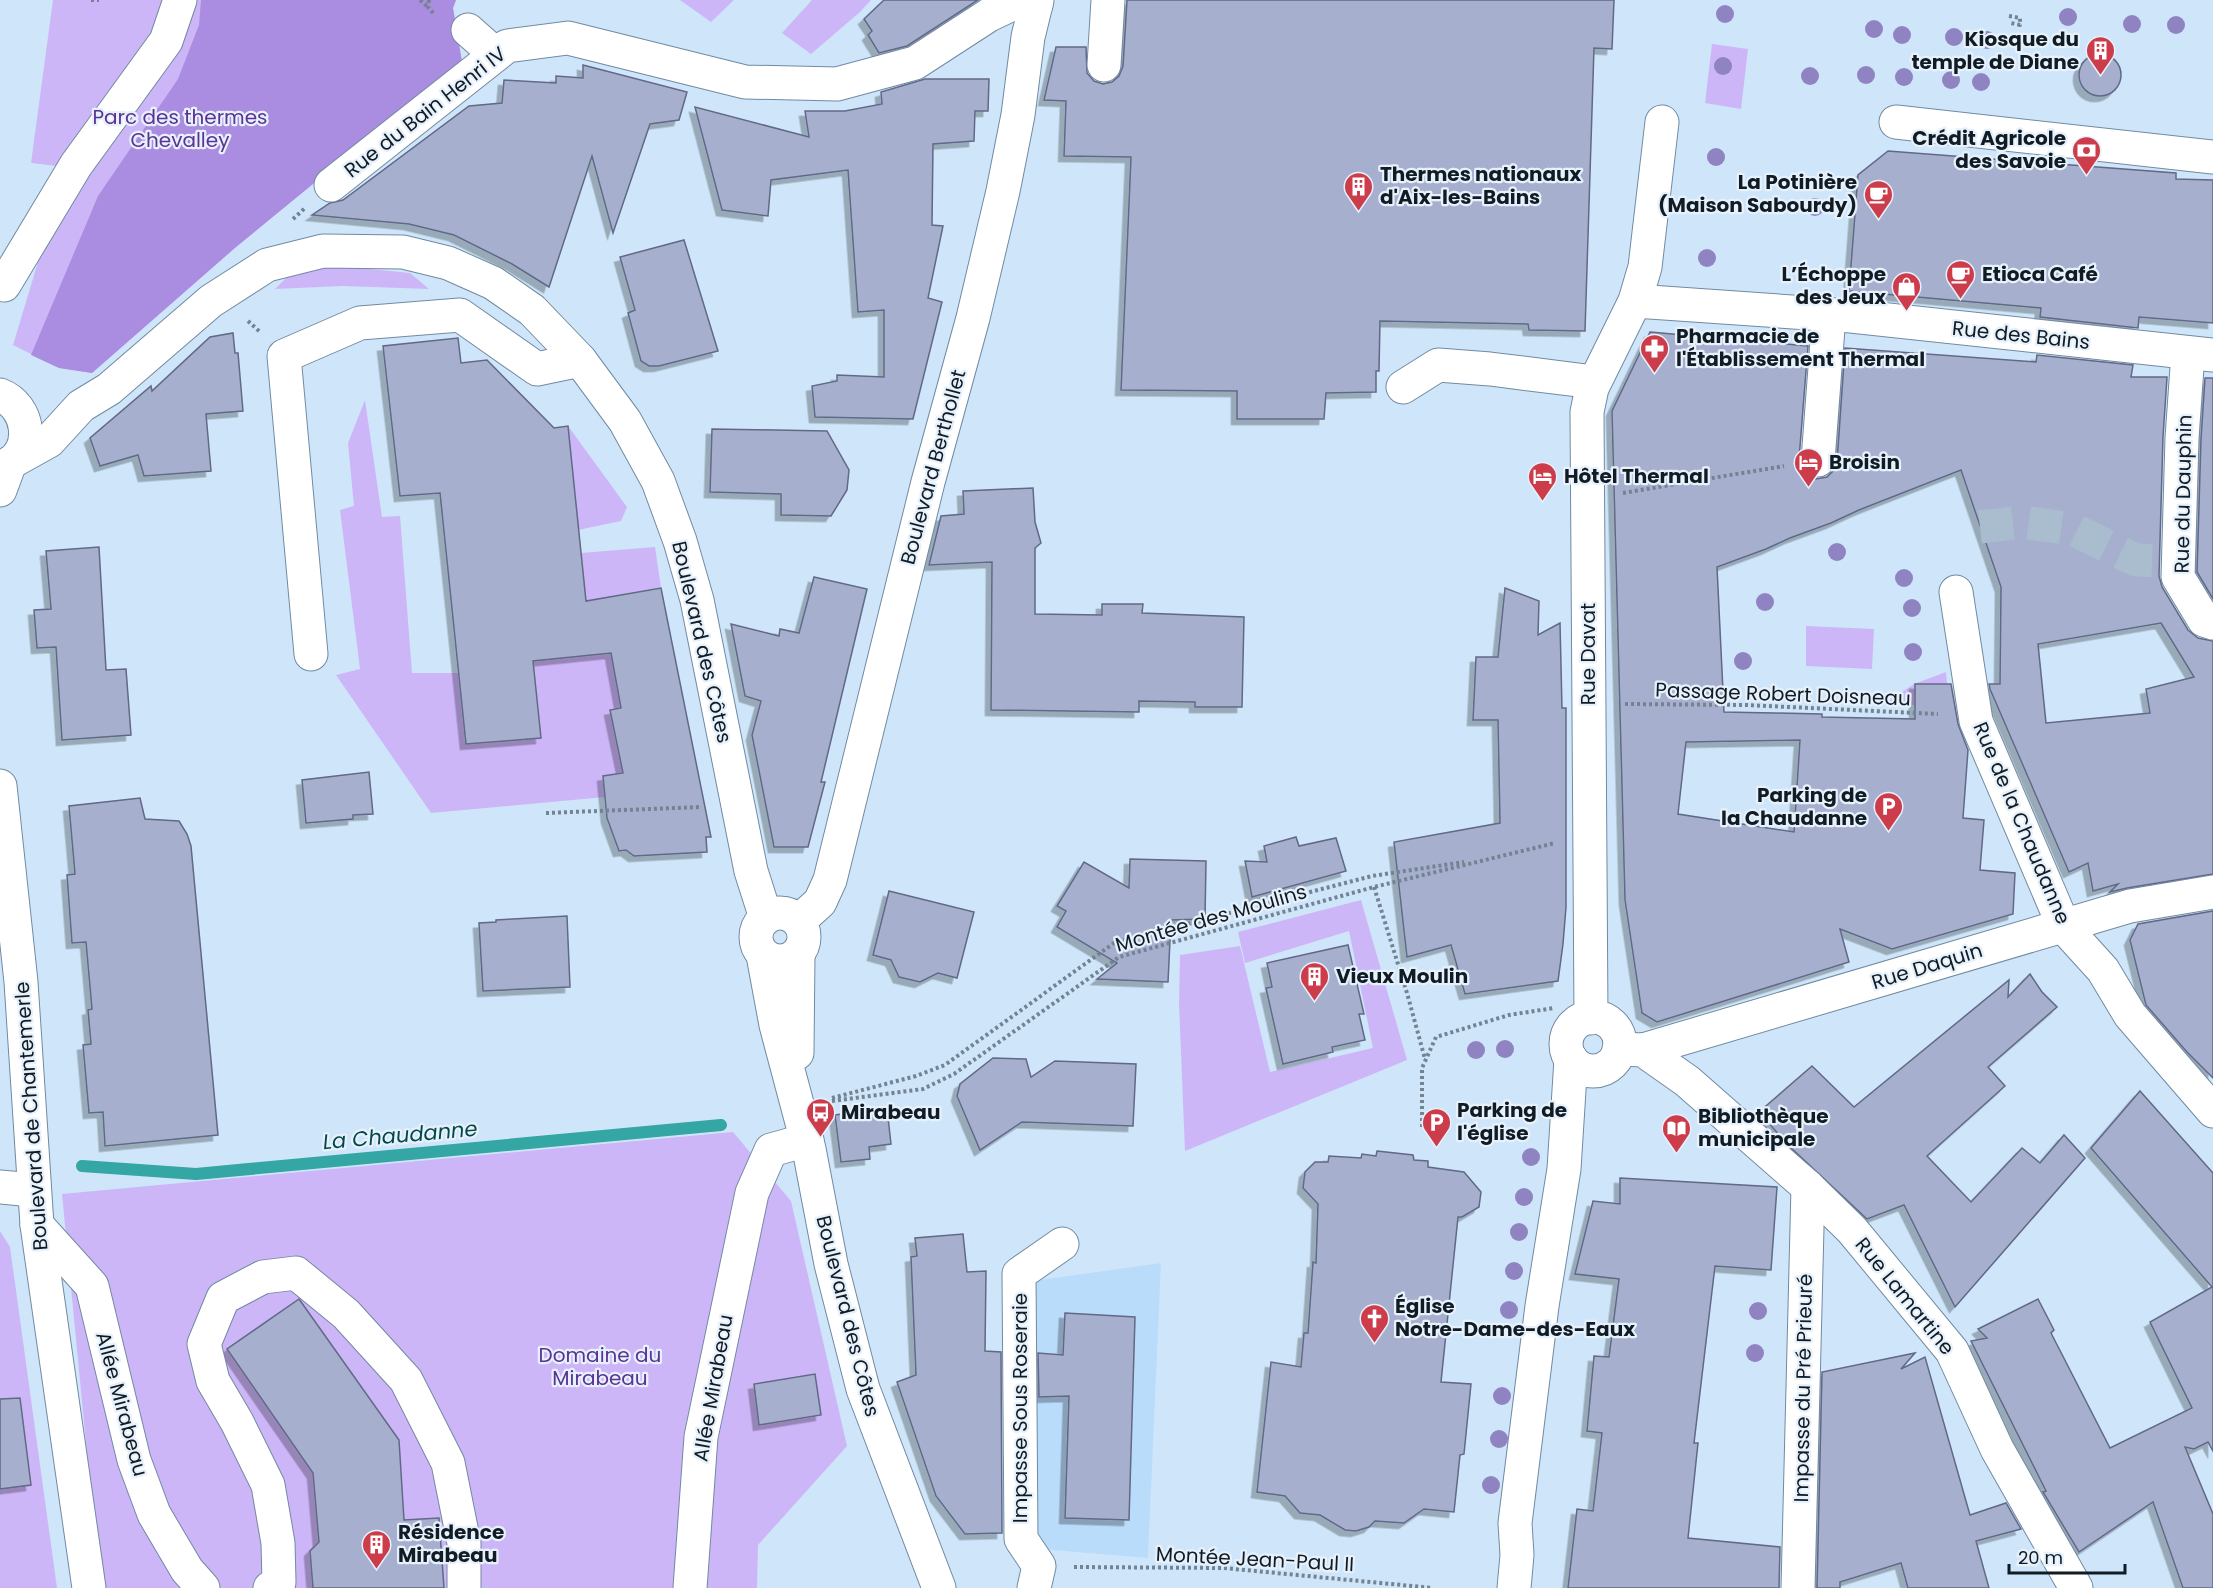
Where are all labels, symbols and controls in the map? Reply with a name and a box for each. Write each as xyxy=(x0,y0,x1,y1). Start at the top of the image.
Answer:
place label: Kiosque du temple de Diane xyxy=(1911,25,2079,76)
building icon: Kiosque du temple de Diane xyxy=(2084,34,2116,76)
street label: Rue du Bain Henri IV xyxy=(338,40,512,184)
park label: Parc des thermes Chevalley xyxy=(92,103,268,154)
place label: Crédit Agricole des Savoie xyxy=(1912,124,2066,175)
bank icon: Crédit Agricole des Savoie xyxy=(2071,134,2103,176)
place label: Thermes nationaux d'Aix-les-Bains xyxy=(1380,160,1581,211)
place label: La Potinière (Maison Sabourdy) xyxy=(1658,168,1857,219)
building icon: Thermes nationaux d'Aix-les-Bains xyxy=(1343,170,1375,212)
cafe icon: La Potinière (Maison Sabourdy) xyxy=(1862,178,1894,220)
cafe icon: Etioca Café xyxy=(1945,258,1977,300)
place label: L’Échoppe des Jeux xyxy=(1782,260,1886,311)
place label: Etioca Café xyxy=(1982,260,2098,288)
shop icon: L’Échoppe des Jeux xyxy=(1891,270,1923,312)
street label: Rue des Bains xyxy=(1951,314,2091,356)
place label: Pharmacie de l'Établissement Thermal xyxy=(1676,322,1925,373)
pharmacy icon: Pharmacie de l'Établissement Thermal xyxy=(1639,332,1671,374)
street label: Boulevard Berthollet xyxy=(893,366,973,568)
street label: Rue du Dauphin xyxy=(2168,414,2198,574)
hotel icon: Broisin xyxy=(1792,446,1824,488)
place label: Broisin xyxy=(1829,448,1900,476)
hotel icon: Hôtel Thermal xyxy=(1527,460,1559,502)
place label: Hôtel Thermal xyxy=(1564,462,1709,490)
street label: Boulevard des Côtes xyxy=(665,538,739,746)
street label: Rue Davat xyxy=(1574,603,1602,705)
street label: Passage Robert Doisneau xyxy=(1655,676,1911,712)
street label: Rue de la Chaudanne xyxy=(1967,717,2077,929)
place label: Parking de la Chaudanne xyxy=(1721,781,1867,832)
parking icon: Parking de la Chaudanne xyxy=(1872,790,1904,832)
street label: Montée des Moulins xyxy=(1112,877,1310,959)
street label: Rue Daquin xyxy=(1868,936,1986,996)
building icon: Vieux Moulin xyxy=(1299,960,1331,1002)
place label: Vieux Moulin xyxy=(1336,962,1468,990)
street label: Boulevard de Chantemerle xyxy=(8,981,54,1251)
bus stop icon: Mirabeau xyxy=(804,1096,836,1138)
place label: Parking de l'église xyxy=(1457,1096,1567,1147)
place label: Mirabeau xyxy=(841,1098,940,1126)
place label: Bibliothèque municipale xyxy=(1698,1102,1829,1153)
parking icon: Parking de l'église xyxy=(1420,1106,1452,1148)
library icon: Bibliothèque municipale xyxy=(1661,1112,1693,1154)
water label: La Chaudanne xyxy=(321,1114,479,1156)
street label: Boulevard des Côtes xyxy=(809,1213,887,1419)
street label: Rue Lamartine xyxy=(1849,1231,1961,1361)
street label: Impasse du Pré Prieuré xyxy=(1787,1273,1819,1503)
place label: Église Notre-Dame-des-Eaux xyxy=(1395,1292,1635,1343)
street label: Impasse Sous Roseraie xyxy=(1006,1293,1034,1523)
church icon: Église Notre-Dame-des-Eaux xyxy=(1358,1302,1390,1344)
street label: Allée Mirabeau xyxy=(686,1312,740,1464)
street label: Allée Mirabeau xyxy=(89,1328,155,1480)
park label: Domaine du Mirabeau xyxy=(539,1341,661,1392)
place label: Résidence Mirabeau xyxy=(398,1518,504,1569)
building icon: Résidence Mirabeau xyxy=(361,1528,393,1570)
scale bar xyxy=(2009,1537,2124,1575)
street label: Montée Jean-Paul II xyxy=(1155,1540,1355,1578)
text: 20 m xyxy=(2018,1545,2063,1570)

